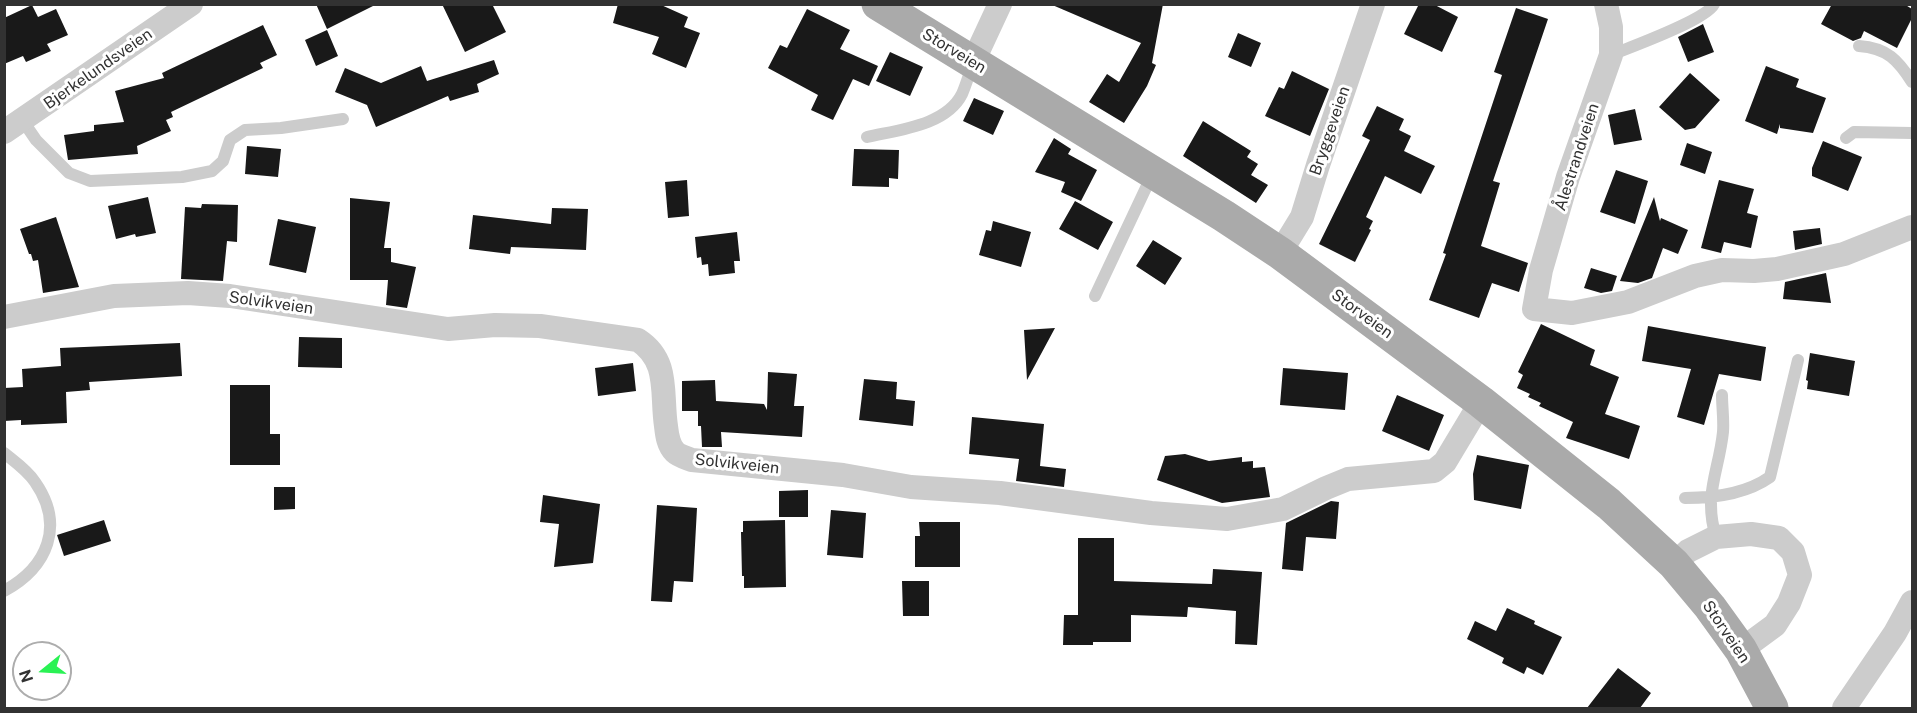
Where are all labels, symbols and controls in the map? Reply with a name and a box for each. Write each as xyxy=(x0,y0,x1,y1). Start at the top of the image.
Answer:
street label: Bjerkelundsveien xyxy=(40,24,156,114)
street label: Storveien xyxy=(919,24,989,78)
street label: Bryggeveien xyxy=(1306,84,1354,178)
street label: Ålestrandveien xyxy=(1551,101,1603,213)
street label: Storveien xyxy=(1328,285,1396,343)
street label: Solvikveien xyxy=(228,288,314,318)
street label: Solvikveien xyxy=(694,450,780,478)
street label: Storveien xyxy=(1698,597,1754,667)
north arrow xyxy=(12,641,72,701)
text: N xyxy=(15,667,37,685)

